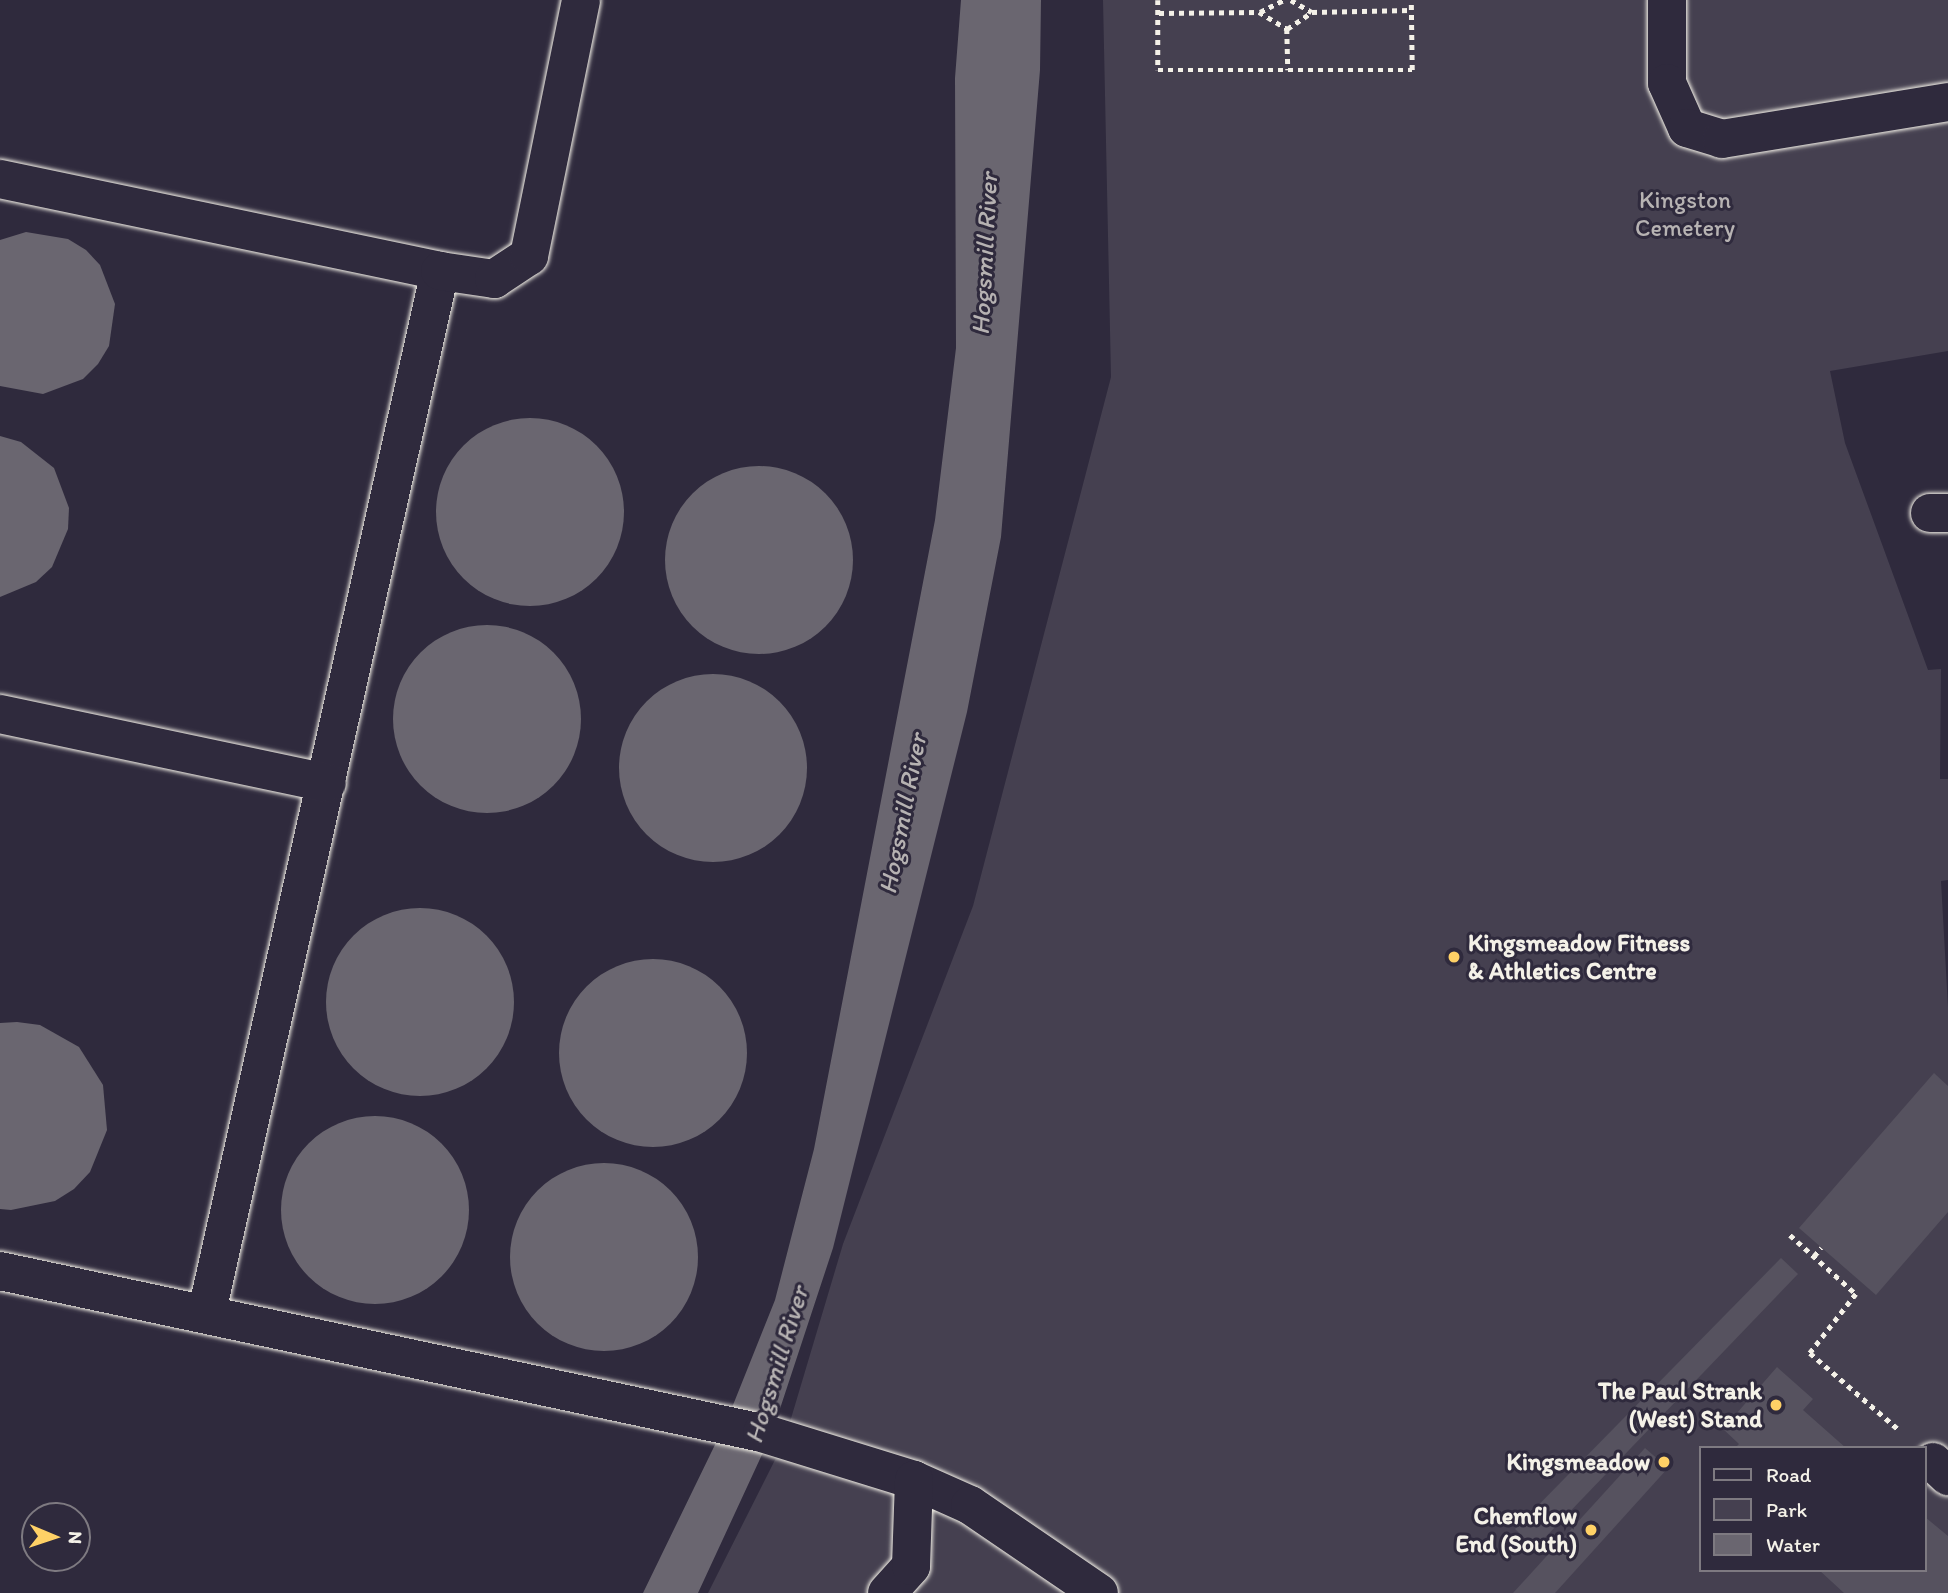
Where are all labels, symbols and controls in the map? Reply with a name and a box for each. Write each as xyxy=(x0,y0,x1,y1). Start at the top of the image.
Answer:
water label: Hogsmill River xyxy=(965,172,1005,336)
park label: Kingston Cemetery xyxy=(1635,186,1735,242)
water label: Hogsmill River xyxy=(872,732,934,896)
place label: Kingsmeadow Fitness & Athletics Centre xyxy=(1468,929,1690,985)
marker: Kingsmeadow Fitness & Athletics Centre xyxy=(1446,949,1462,965)
water label: Hogsmill River xyxy=(738,1283,816,1447)
place label: The Paul Strank (West) Stand xyxy=(1598,1377,1762,1433)
marker: The Paul Strank (West) Stand xyxy=(1768,1397,1784,1413)
legend xyxy=(1700,1446,1927,1572)
place label: Kingsmeadow xyxy=(1506,1448,1650,1476)
marker: Kingsmeadow xyxy=(1656,1454,1672,1470)
text: Road xyxy=(1766,1462,1811,1487)
text: Park xyxy=(1766,1497,1807,1522)
north arrow xyxy=(21,1502,91,1572)
place label: Chemflow End (South) xyxy=(1456,1502,1577,1558)
marker: Chemflow End (South) xyxy=(1583,1522,1599,1538)
text: N xyxy=(64,1531,87,1544)
text: Water xyxy=(1766,1532,1820,1557)

